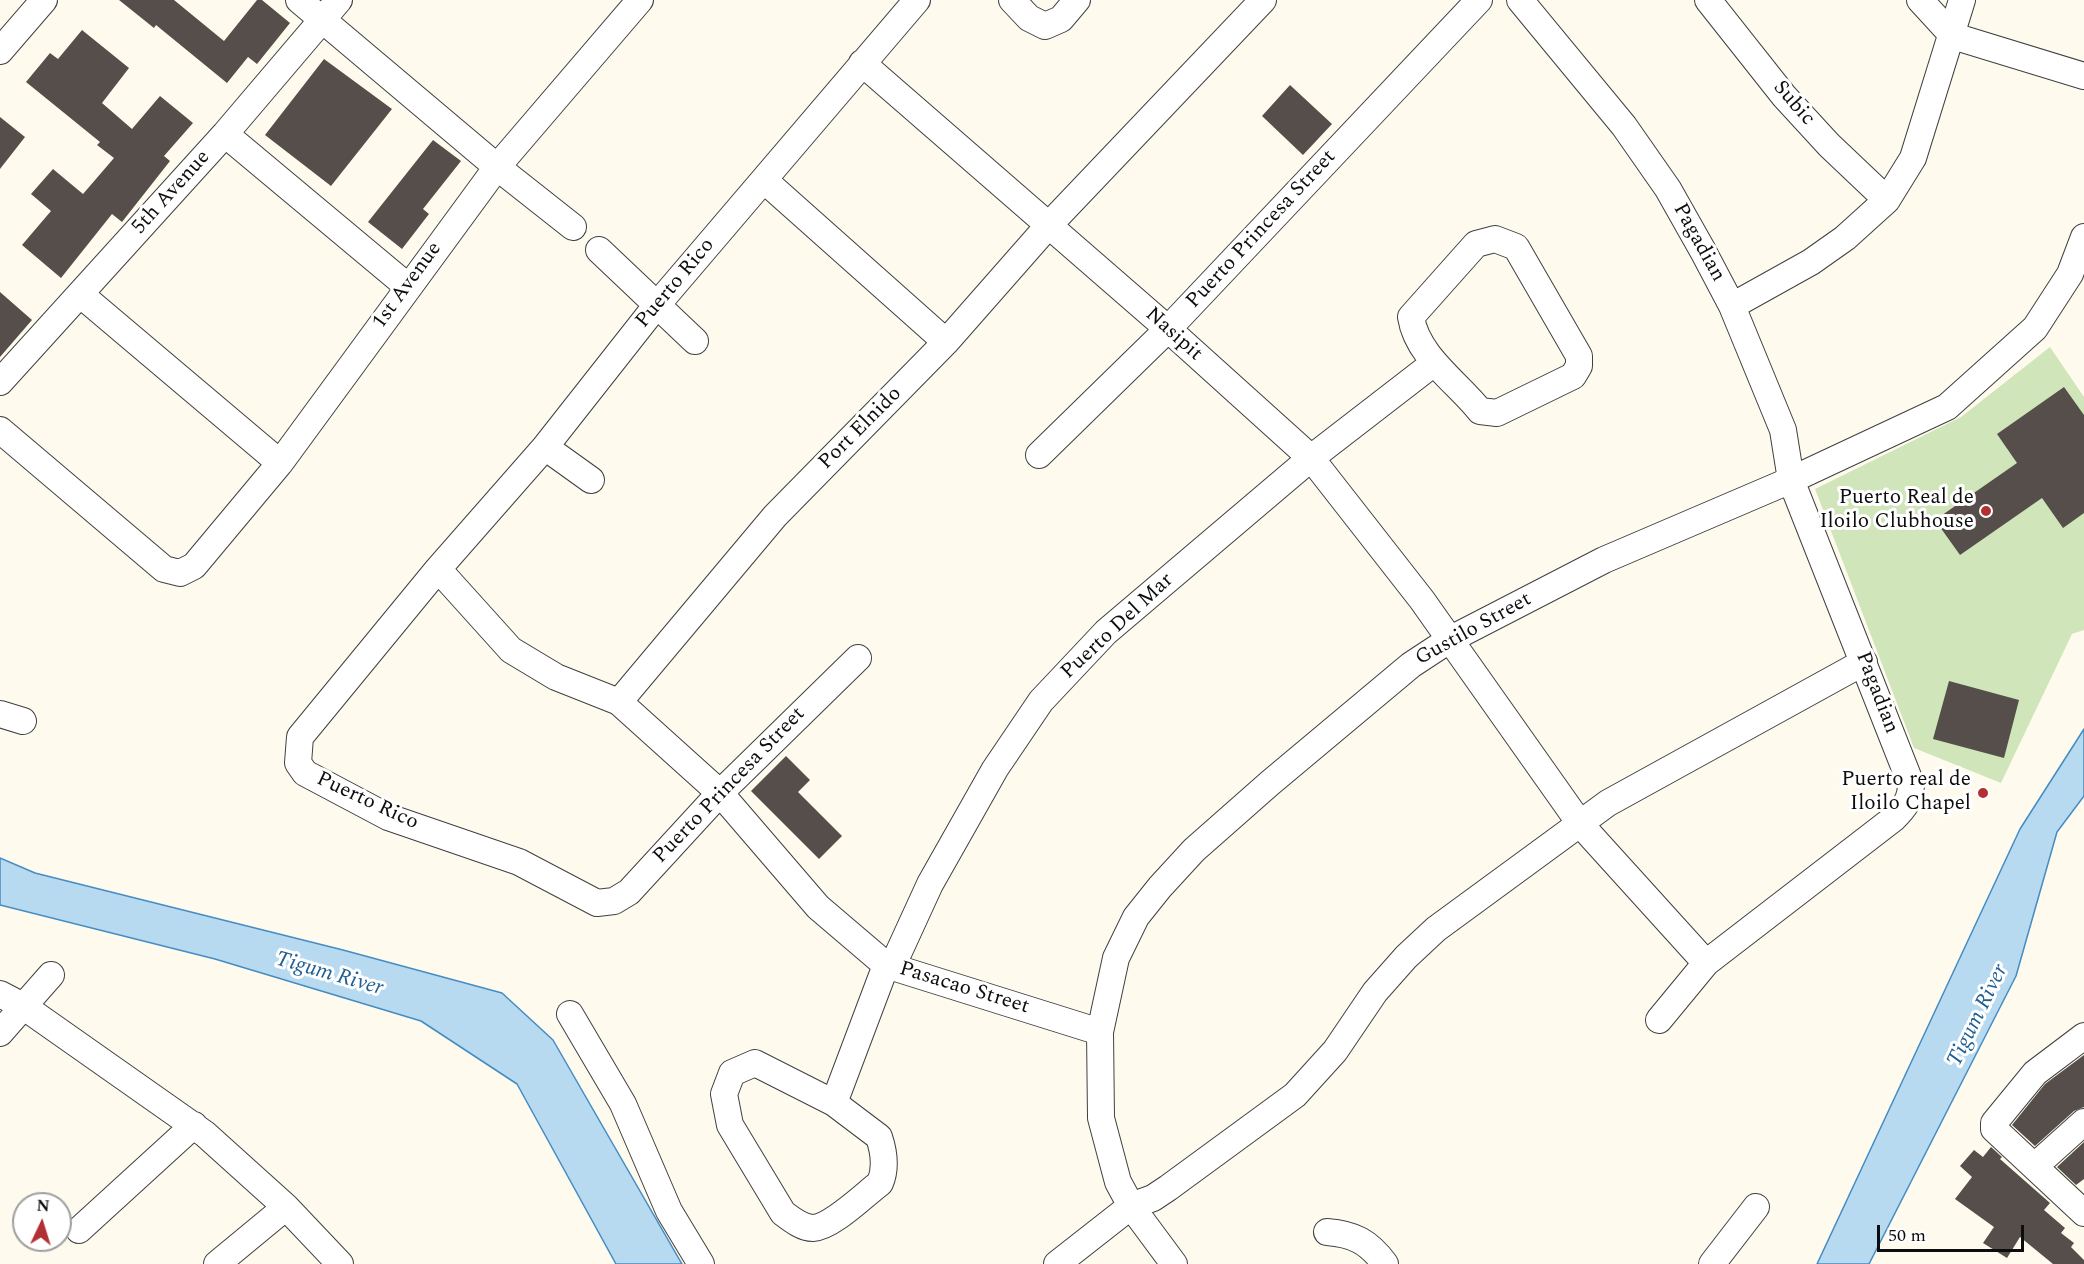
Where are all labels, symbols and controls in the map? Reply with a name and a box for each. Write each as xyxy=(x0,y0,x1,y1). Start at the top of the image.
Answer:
street label: Subic xyxy=(1767,76,1819,132)
street label: Puerto Princesa Street xyxy=(1182,145,1342,315)
street label: 5th Avenue xyxy=(128,146,216,240)
street label: Pagadian xyxy=(1666,200,1730,286)
street label: Puerto Rico xyxy=(631,234,721,334)
street label: 1st Avenue xyxy=(368,238,448,334)
street label: Nasipit xyxy=(1139,303,1207,367)
street label: Port Elnido xyxy=(814,382,908,476)
place label: Puerto Real de Iloilo Clubhouse xyxy=(1819,486,1974,536)
marker: Puerto Real de Iloilo Clubhouse xyxy=(1979,504,1993,518)
street label: Puerto Del Mar xyxy=(1057,569,1179,685)
street label: Gustilo Street xyxy=(1412,588,1536,672)
street label: Pagadian xyxy=(1849,649,1903,737)
street label: Puerto Princesa Street xyxy=(649,702,811,870)
street label: Puerto Rico xyxy=(312,767,422,837)
place label: Puerto real de Iloilo Chapel xyxy=(1841,768,1971,818)
marker: Puerto real de Iloilo Chapel xyxy=(1976,786,1990,800)
water label: Tigum River xyxy=(272,947,386,1003)
street label: Pasacao Street xyxy=(896,957,1032,1021)
water label: Tigum River xyxy=(1943,960,2015,1072)
north arrow xyxy=(12,1192,72,1252)
text: N xyxy=(36,1194,50,1218)
scale bar xyxy=(1880,1213,2027,1251)
text: 50 m xyxy=(1888,1222,1926,1249)

